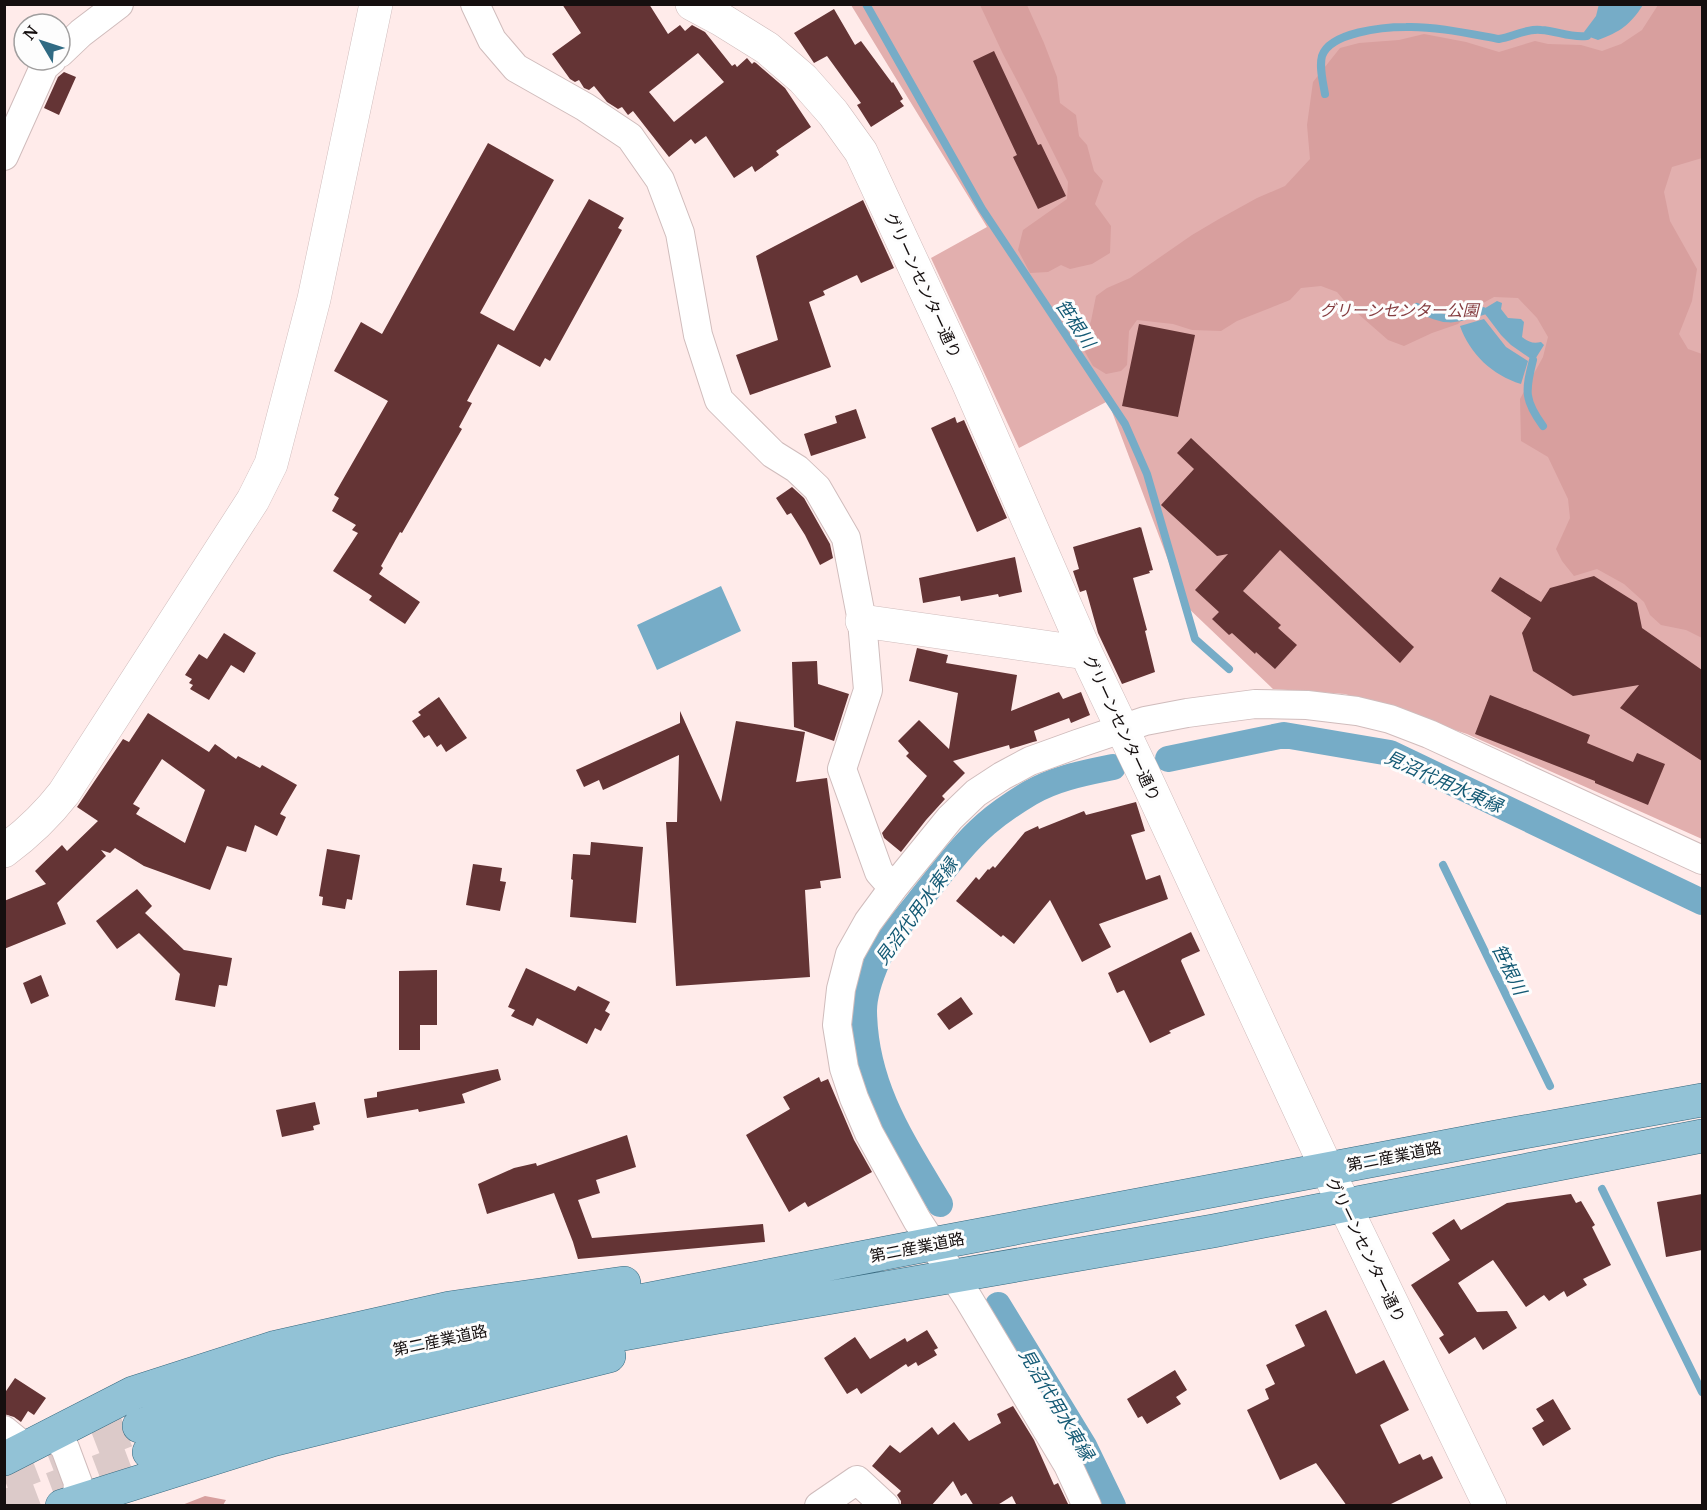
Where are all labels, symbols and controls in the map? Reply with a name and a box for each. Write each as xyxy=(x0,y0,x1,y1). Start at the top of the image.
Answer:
north arrow xyxy=(12,12,72,72)
text: N xyxy=(18,20,43,44)
street label: グリーンセンター通り xyxy=(879,208,967,362)
water label: 笹根川 xyxy=(1051,294,1102,354)
park label: グリーンセンター公園 xyxy=(1319,299,1481,321)
street label: グリーンセンター通り xyxy=(1078,651,1166,805)
water label: 見沼代用水東縁 xyxy=(1382,744,1508,818)
water label: 見沼代用水東縁 xyxy=(869,851,964,969)
water label: 笹根川 xyxy=(1487,939,1533,1000)
street label: 第二産業道路 xyxy=(1345,1136,1443,1176)
street label: グリーンセンター通り xyxy=(1321,1174,1411,1326)
street label: 第二産業道路 xyxy=(868,1227,966,1267)
street label: 第二産業道路 xyxy=(391,1319,489,1361)
water label: 見沼代用水東縁 xyxy=(1014,1344,1101,1466)

